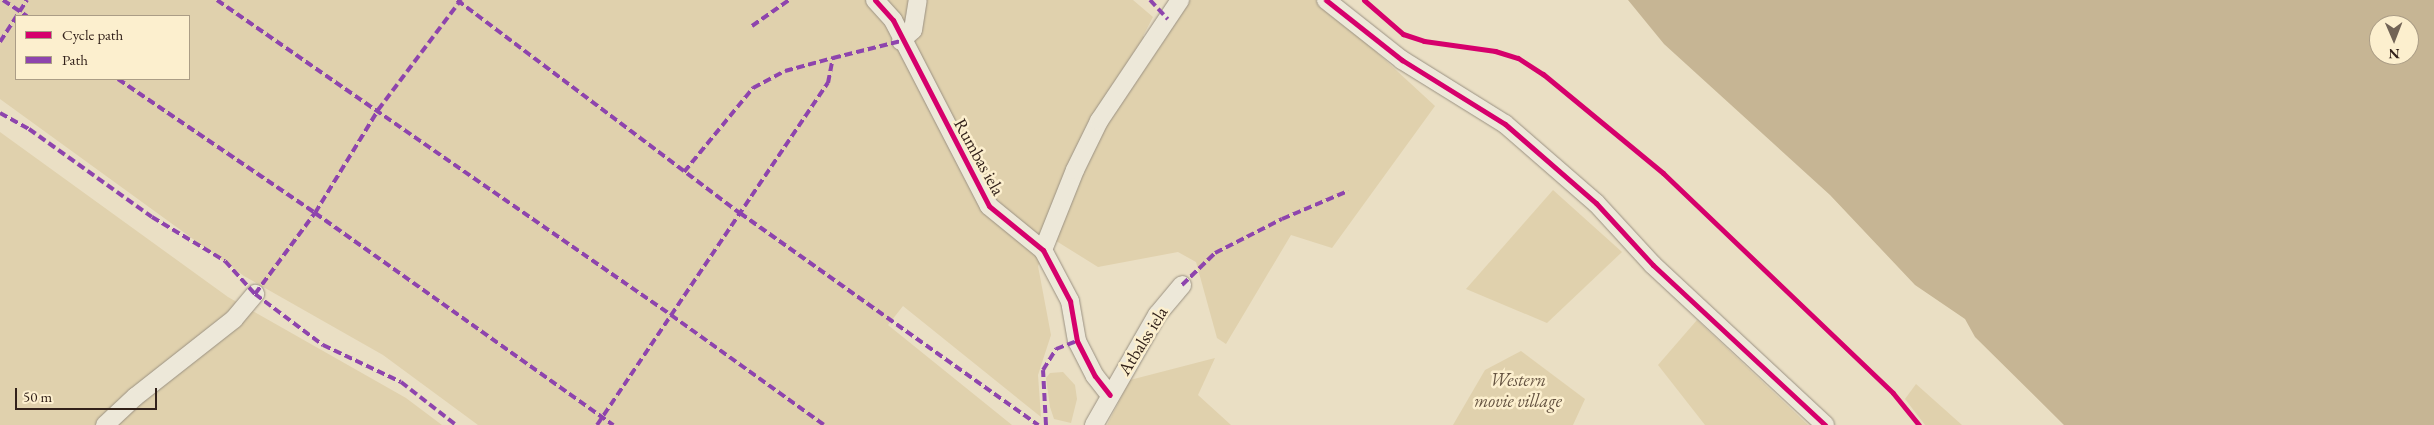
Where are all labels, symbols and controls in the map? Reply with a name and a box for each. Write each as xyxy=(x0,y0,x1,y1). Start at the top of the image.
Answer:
legend xyxy=(15,15,190,80)
north arrow xyxy=(2369,15,2419,65)
text: Cycle path xyxy=(62,25,123,44)
text: N xyxy=(2388,45,2400,63)
text: Path xyxy=(62,50,88,69)
street label: Rumbas iela xyxy=(949,115,1009,199)
street label: Atbalss iela xyxy=(1114,303,1172,379)
park label: Western movie village xyxy=(1474,370,1562,412)
scale bar xyxy=(18,378,160,410)
text: 50 m xyxy=(23,387,52,406)

